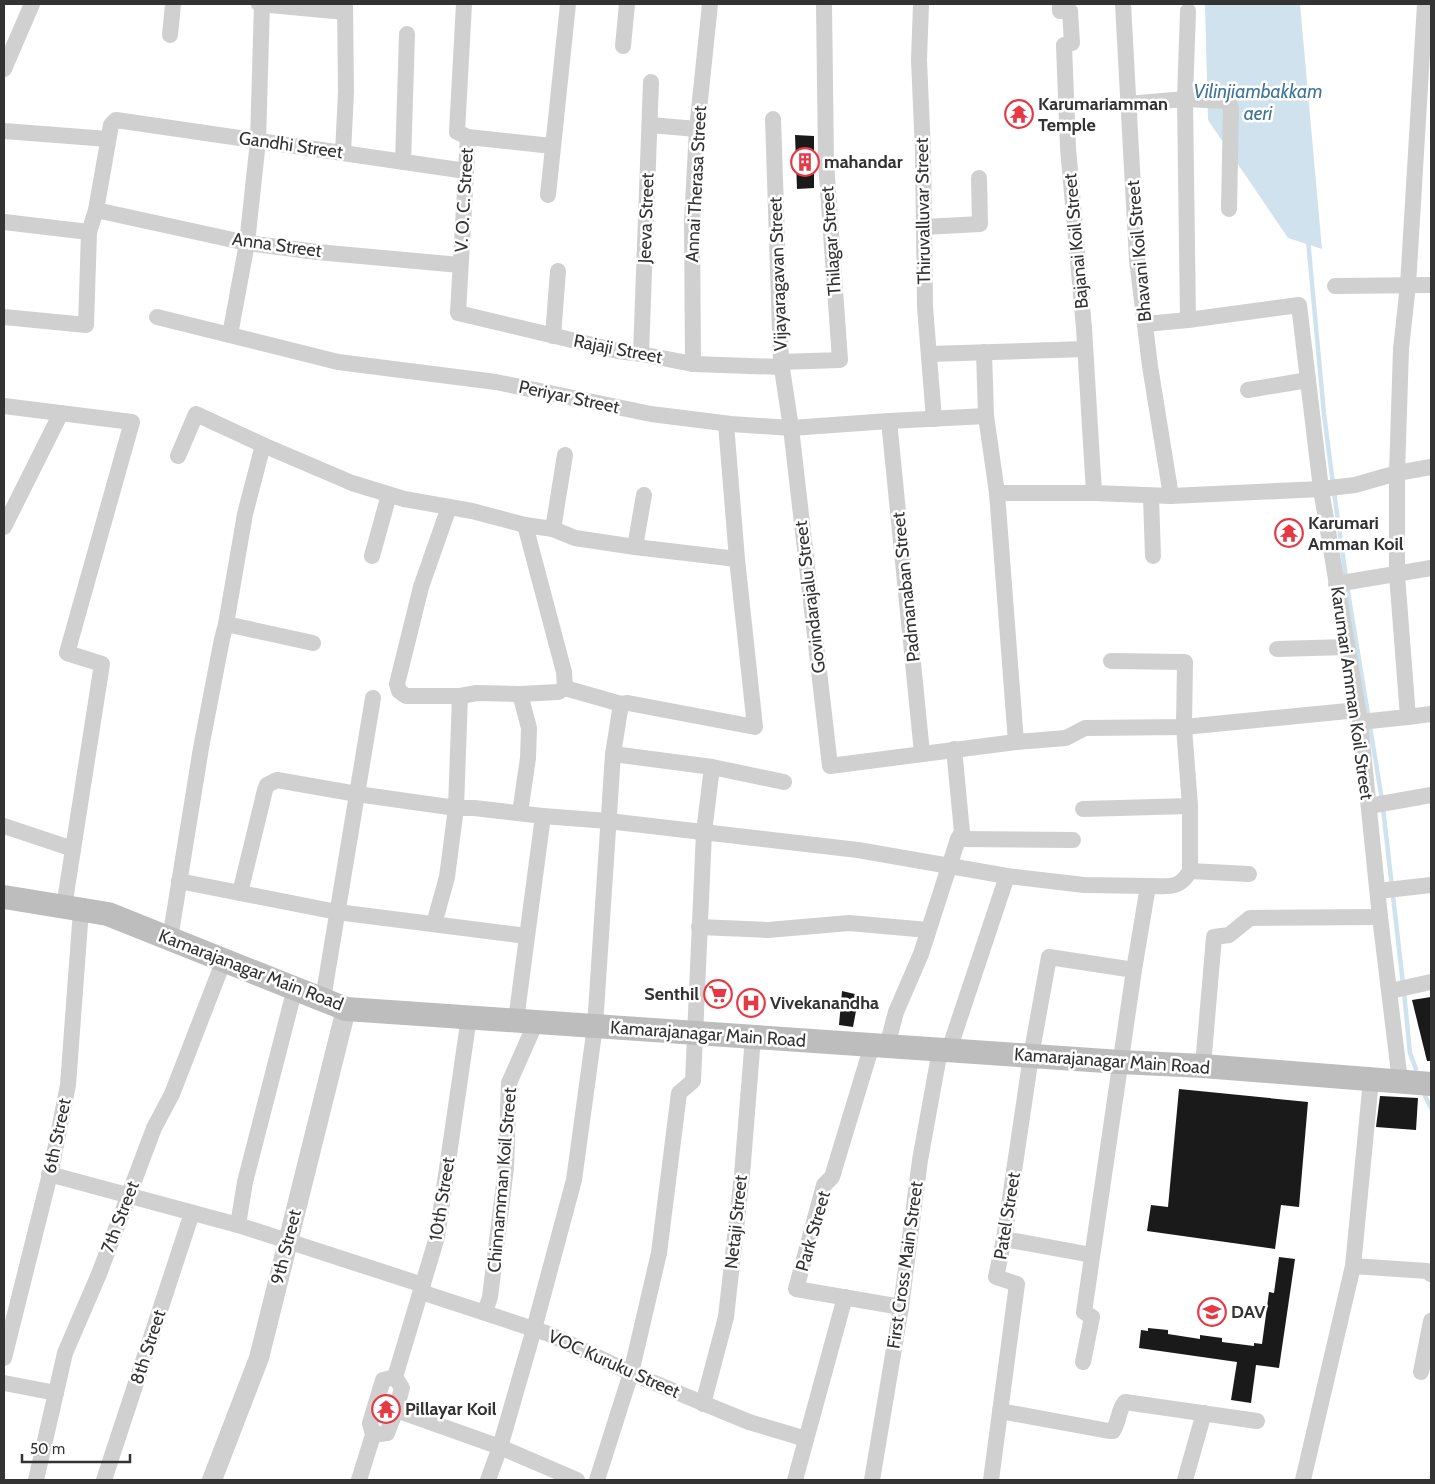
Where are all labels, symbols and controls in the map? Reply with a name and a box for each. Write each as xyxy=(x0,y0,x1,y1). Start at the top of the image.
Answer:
water label: Vilinjiambakkam aeri xyxy=(1193,80,1323,125)
place label: Karumariamman Temple xyxy=(1038,93,1168,136)
temple icon: Karumariamman Temple xyxy=(1004,99,1034,129)
street label: Annai Therasa Street xyxy=(681,105,711,263)
street label: Gandhi Street xyxy=(238,127,344,163)
street label: Thiruvalluvar Street xyxy=(911,137,935,285)
street label: V. O. C. Street xyxy=(450,147,478,253)
building icon: mahandar xyxy=(790,147,820,177)
place label: mahandar xyxy=(824,151,903,173)
street label: Jeeva Street xyxy=(633,172,659,265)
street label: Bajanai Koil Street xyxy=(1059,172,1093,310)
street label: Bhavani Koil Street xyxy=(1122,179,1156,323)
street label: Thilagar Street xyxy=(816,186,846,296)
street label: Vijayaragavan Street xyxy=(764,196,792,352)
street label: Anna Street xyxy=(231,228,323,262)
street label: Rajaji Street xyxy=(572,330,664,368)
street label: Periyar Street xyxy=(517,376,621,418)
street label: Padmanaban Street xyxy=(887,511,925,663)
place label: Karumari Amman Koil xyxy=(1308,512,1404,555)
temple icon: Karumari Amman Koil xyxy=(1274,518,1304,548)
street label: Govindarajalu Street xyxy=(790,519,830,675)
street label: Karumari Amman Koil Street xyxy=(1326,585,1378,801)
street label: Kamarajanagar Main Road xyxy=(156,925,346,1015)
supermarket icon: Senthil xyxy=(703,979,733,1009)
place label: Senthil xyxy=(644,983,699,1005)
hospital icon: Vivekanandha xyxy=(736,988,766,1018)
place label: Vivekanandha xyxy=(770,992,879,1014)
street label: Kamarajanagar Main Road xyxy=(609,1016,807,1052)
street label: Kamarajanagar Main Road xyxy=(1013,1043,1211,1079)
street label: Chinnamman Koil Street xyxy=(483,1087,521,1273)
street label: 6th Street xyxy=(38,1096,76,1176)
street label: 10th Street xyxy=(425,1156,459,1242)
street label: Patel Street xyxy=(989,1171,1025,1261)
street label: Netaji Street xyxy=(720,1174,752,1270)
street label: 7th Street xyxy=(96,1178,144,1256)
street label: First Cross Main Street xyxy=(882,1180,928,1350)
street label: Park Street xyxy=(791,1188,835,1274)
street label: 9th Street xyxy=(266,1207,306,1287)
school or university icon: DAV xyxy=(1197,1297,1227,1327)
place label: DAV xyxy=(1231,1301,1266,1323)
street label: 8th Street xyxy=(126,1307,170,1387)
street label: VOC Kuruku Street xyxy=(545,1325,683,1403)
temple icon: Pillayar Koil xyxy=(371,1394,401,1424)
place label: Pillayar Koil xyxy=(405,1398,497,1420)
scale bar xyxy=(22,1432,130,1464)
text: 50 m xyxy=(30,1440,65,1458)

